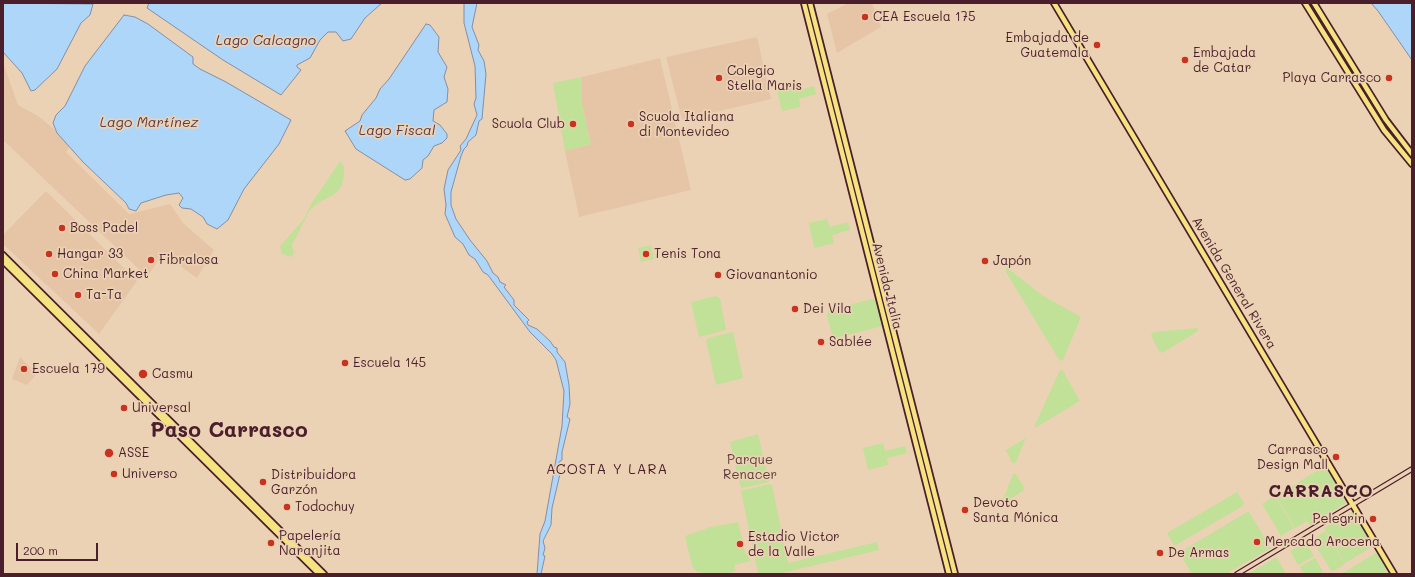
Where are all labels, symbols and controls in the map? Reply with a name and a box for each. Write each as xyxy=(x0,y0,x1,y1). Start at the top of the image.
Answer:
place label: CEA Escuela 175 xyxy=(873,9,976,25)
marker: CEA Escuela 175 xyxy=(860,12,870,22)
place label: Embajada de Guatemala xyxy=(1006,30,1089,61)
water label: Lago Calcagno xyxy=(216,33,316,49)
marker: Embajada de Guatemala xyxy=(1092,40,1102,50)
place label: Embajada de Catar xyxy=(1193,45,1256,76)
marker: Embajada de Catar xyxy=(1180,55,1190,65)
place label: Colegio Stella Maris xyxy=(727,63,802,94)
place label: Playa Carrasco xyxy=(1282,70,1381,86)
marker: Colegio Stella Maris xyxy=(714,73,724,83)
marker: Playa Carrasco xyxy=(1384,73,1394,83)
place label: Scuola Italiana di Montevideo xyxy=(639,109,734,140)
water label: Lago Martínez xyxy=(100,115,198,131)
place label: Scuola Club xyxy=(492,116,565,132)
marker: Scuola Club xyxy=(568,119,578,129)
marker: Scuola Italiana di Montevideo xyxy=(626,119,636,129)
water label: Lago Fiscal xyxy=(359,123,435,139)
street label: Avenida General Rivera xyxy=(1188,214,1280,352)
place label: Boss Padel xyxy=(70,220,138,236)
marker: Boss Padel xyxy=(57,223,67,233)
street label: Avenida Italia xyxy=(869,241,905,331)
place label: Hangar 33 xyxy=(57,246,123,262)
place label: Tenis Tona xyxy=(654,246,721,262)
marker: Hangar 33 xyxy=(44,249,54,259)
marker: Tenis Tona xyxy=(641,249,651,259)
place label: Fibralosa xyxy=(159,252,219,268)
place label: Japón xyxy=(993,253,1031,269)
marker: Fibralosa xyxy=(146,255,156,265)
marker: Japón xyxy=(980,256,990,266)
place label: China Market xyxy=(63,266,149,282)
place label: Giovanantonio xyxy=(726,267,817,283)
marker: China Market xyxy=(50,269,60,279)
marker: Giovanantonio xyxy=(713,270,723,280)
place label: Ta-Ta xyxy=(86,287,122,303)
marker: Ta-Ta xyxy=(73,290,83,300)
place label: Dei Vila xyxy=(803,301,852,317)
marker: Dei Vila xyxy=(790,304,800,314)
place label: Sablée xyxy=(829,334,872,350)
marker: Sablée xyxy=(816,337,826,347)
place label: Escuela 145 xyxy=(353,355,426,371)
marker: Escuela 145 xyxy=(340,358,350,368)
place label: Escuela 179 xyxy=(32,361,105,377)
marker: Escuela 179 xyxy=(19,364,29,374)
place label: Casmu xyxy=(152,366,193,382)
marker: Casmu xyxy=(137,368,149,380)
place label: Universal xyxy=(132,400,191,416)
marker: Universal xyxy=(119,403,129,413)
district label: Paso Carrasco xyxy=(150,418,308,444)
place label: Carrasco Design Mall xyxy=(1257,442,1328,473)
place label: ASSE xyxy=(118,445,149,461)
marker: ASSE xyxy=(103,447,115,459)
park label: Parque Renacer xyxy=(723,452,777,483)
marker: Carrasco Design Mall xyxy=(1331,452,1341,462)
district label: ACOSTA Y LARA xyxy=(546,462,668,478)
place label: Universo xyxy=(122,466,177,482)
place label: Distribuidora Garzón xyxy=(271,467,356,498)
marker: Universo xyxy=(109,469,119,479)
marker: Distribuidora Garzón xyxy=(258,477,268,487)
district label: CARRASCO xyxy=(1269,482,1373,502)
place label: Devoto Santa Mónica xyxy=(973,495,1059,526)
place label: Todochuy xyxy=(295,499,355,515)
marker: Todochuy xyxy=(282,502,292,512)
marker: Devoto Santa Mónica xyxy=(960,505,970,515)
place label: Pelegrin xyxy=(1312,511,1365,527)
marker: Pelegrin xyxy=(1368,514,1378,524)
place label: Papelería Naranjita xyxy=(279,528,341,559)
place label: Estadio Victor de la Valle xyxy=(748,529,840,560)
place label: Mercado Arocena xyxy=(1265,534,1380,550)
scale bar xyxy=(18,535,100,561)
marker: Mercado Arocena xyxy=(1252,537,1262,547)
marker: Papelería Naranjita xyxy=(266,538,276,548)
marker: Estadio Victor de la Valle xyxy=(735,539,745,549)
text: 200 m xyxy=(23,542,58,558)
place label: De Armas xyxy=(1168,545,1229,561)
marker: De Armas xyxy=(1155,548,1165,558)

